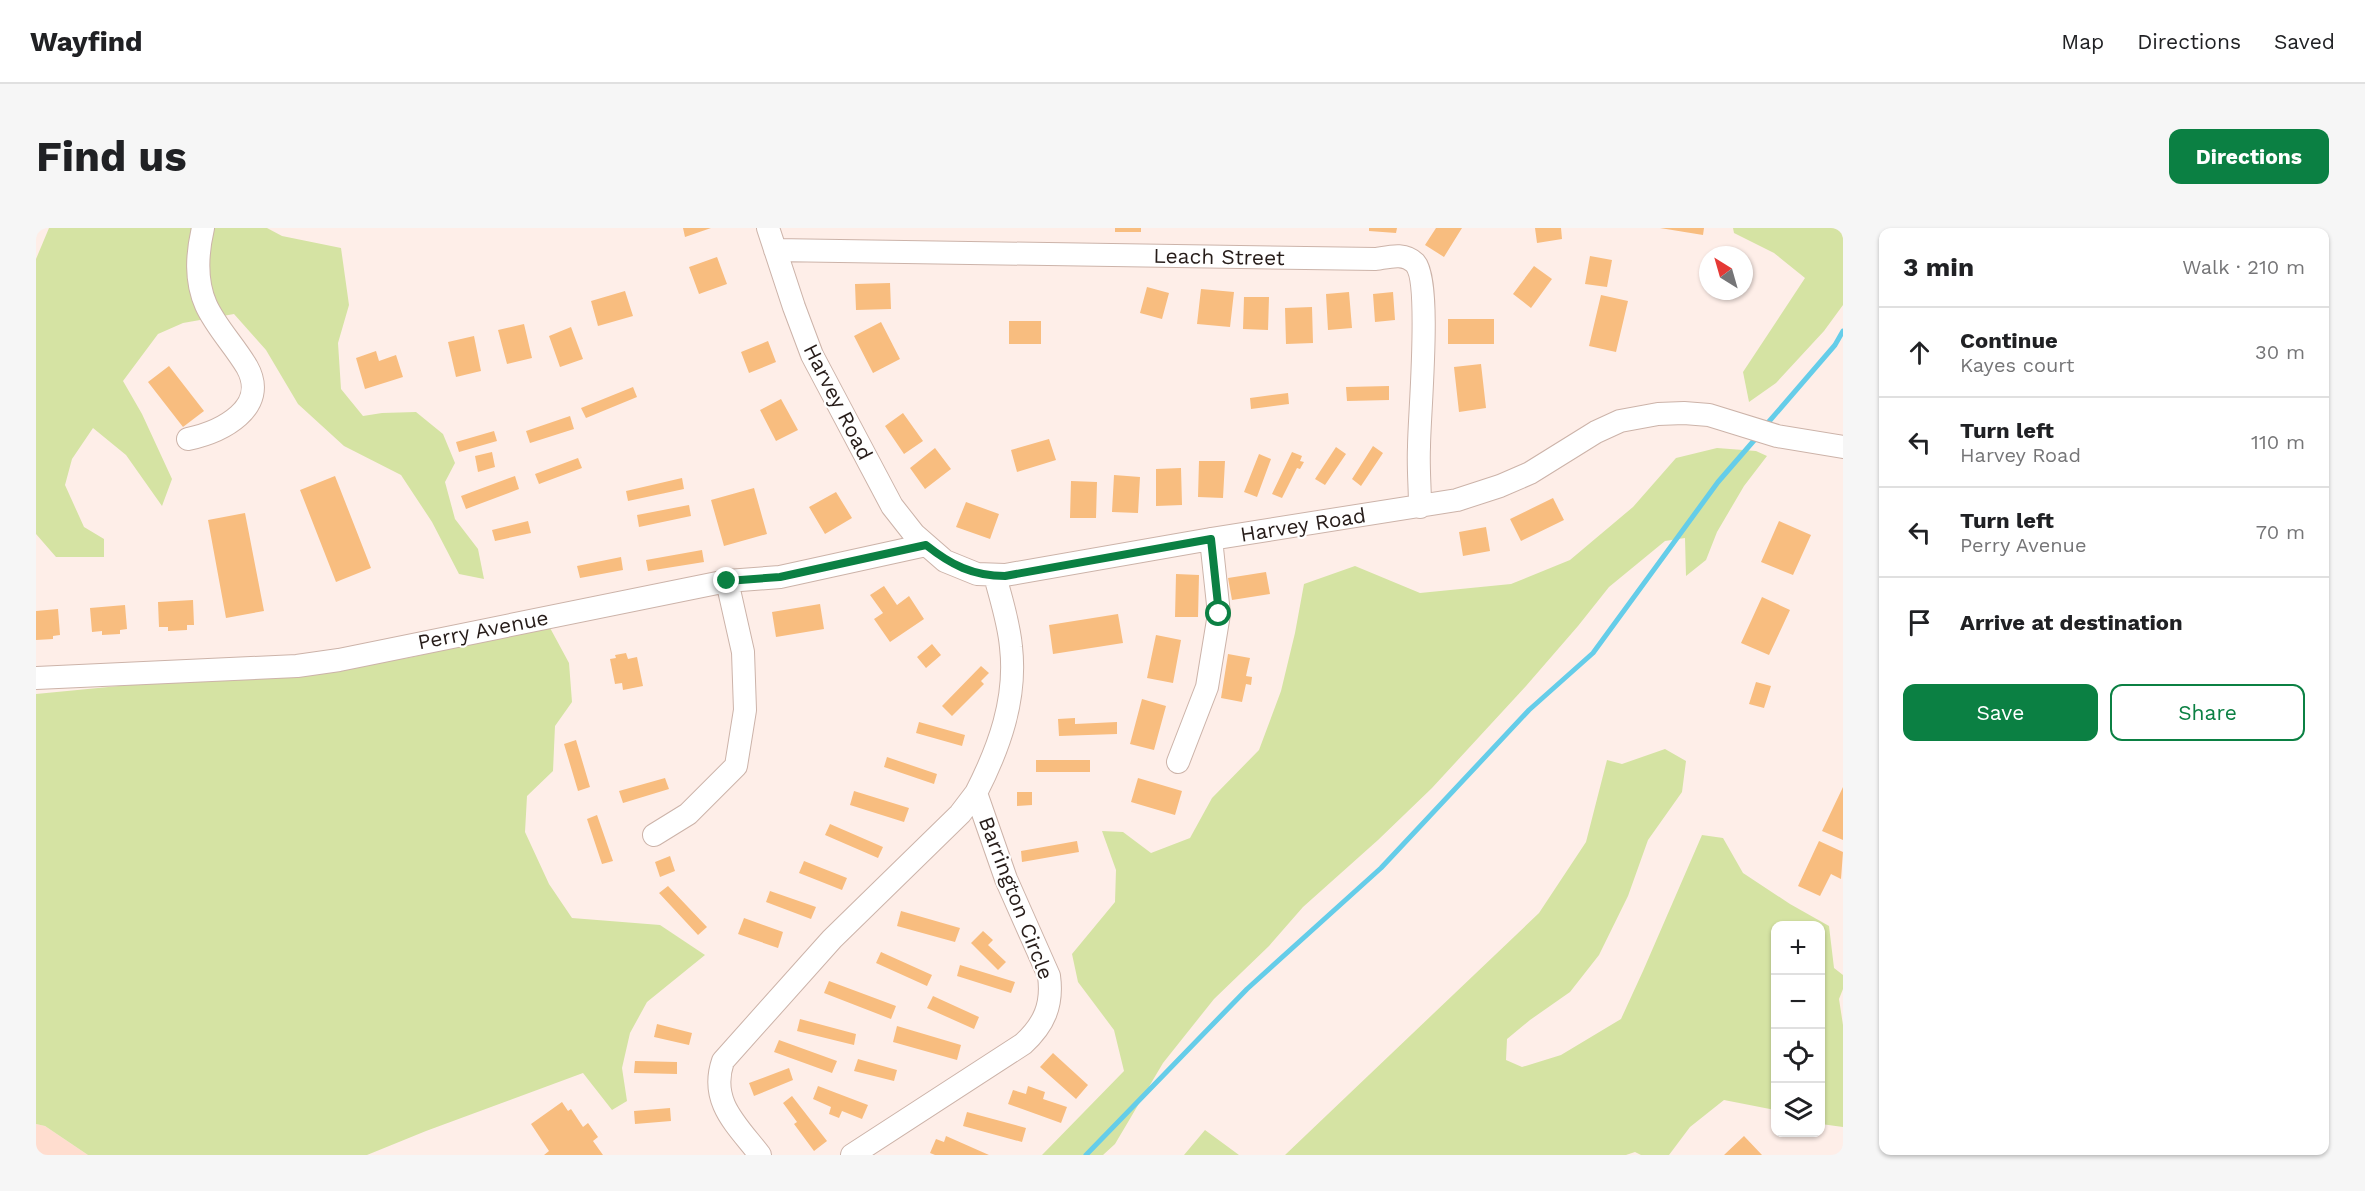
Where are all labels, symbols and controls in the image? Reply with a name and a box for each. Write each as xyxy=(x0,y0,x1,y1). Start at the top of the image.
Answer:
text: Wayfind xyxy=(30,25,143,58)
text: Map xyxy=(2061,29,2104,54)
text: Directions xyxy=(2137,29,2241,54)
text: Saved xyxy=(2274,29,2335,54)
button: Directions xyxy=(2169,129,2329,184)
text: Find us xyxy=(36,132,187,181)
street label: Leach Street xyxy=(1153,243,1285,270)
north arrow xyxy=(1699,246,1753,300)
text: 3 min xyxy=(1903,252,1974,282)
text: Walk · 210 m xyxy=(2182,255,2305,279)
text: Continue xyxy=(1960,328,2058,353)
icon: ahead xyxy=(1903,336,1936,369)
street label: Harvey Road xyxy=(798,340,878,464)
text: 30 m xyxy=(2255,340,2305,364)
text: Kayes court xyxy=(1960,353,2074,377)
text: Turn left xyxy=(1960,418,2054,443)
icon: left xyxy=(1903,426,1936,459)
text: 110 m xyxy=(2251,430,2305,454)
text: Harvey Road xyxy=(1960,443,2081,467)
street label: Harvey Road xyxy=(1238,502,1368,547)
text: Turn left xyxy=(1960,508,2054,533)
icon: left xyxy=(1903,516,1936,549)
text: 70 m xyxy=(2256,520,2305,544)
text: Perry Avenue xyxy=(1960,533,2086,557)
route end xyxy=(713,567,739,593)
route start xyxy=(1205,600,1231,626)
street label: Perry Avenue xyxy=(415,605,550,654)
icon: arrive xyxy=(1903,606,1936,639)
text: Arrive at destination xyxy=(1960,610,2183,635)
button: Save xyxy=(1903,684,2098,741)
button: Share xyxy=(2110,684,2305,741)
street label: Barrington Circle xyxy=(974,813,1059,983)
map controls xyxy=(1771,921,1825,1137)
button: + xyxy=(1771,921,1825,975)
button: − xyxy=(1771,975,1825,1029)
button: locate xyxy=(1771,1029,1825,1083)
button: layers xyxy=(1771,1083,1825,1137)

